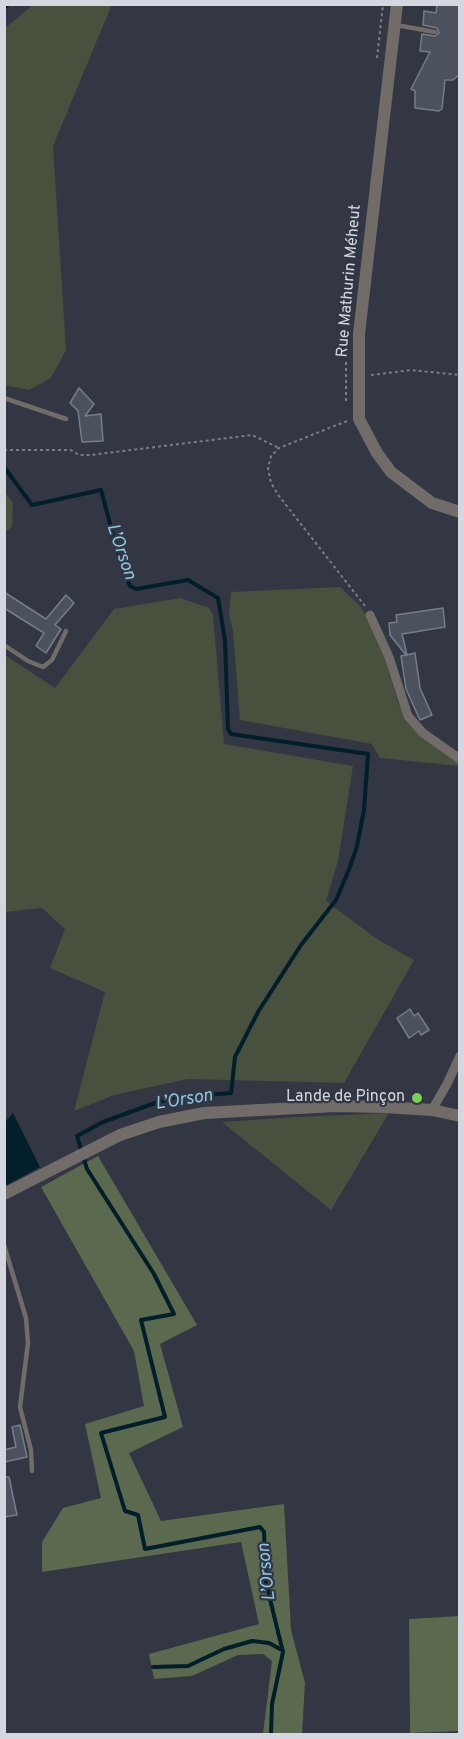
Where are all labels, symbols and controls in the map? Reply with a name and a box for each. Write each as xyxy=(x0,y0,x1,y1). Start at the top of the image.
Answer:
street label: Rue Mathurin Méheut xyxy=(334,204,366,358)
water label: L’Orson xyxy=(100,521,140,583)
water label: L’Orson xyxy=(154,1086,214,1116)
place label: Lande de Pinçon xyxy=(286,1088,405,1108)
marker: Lande de Pinçon xyxy=(410,1091,424,1105)
water label: L’Orson xyxy=(254,1542,282,1602)

